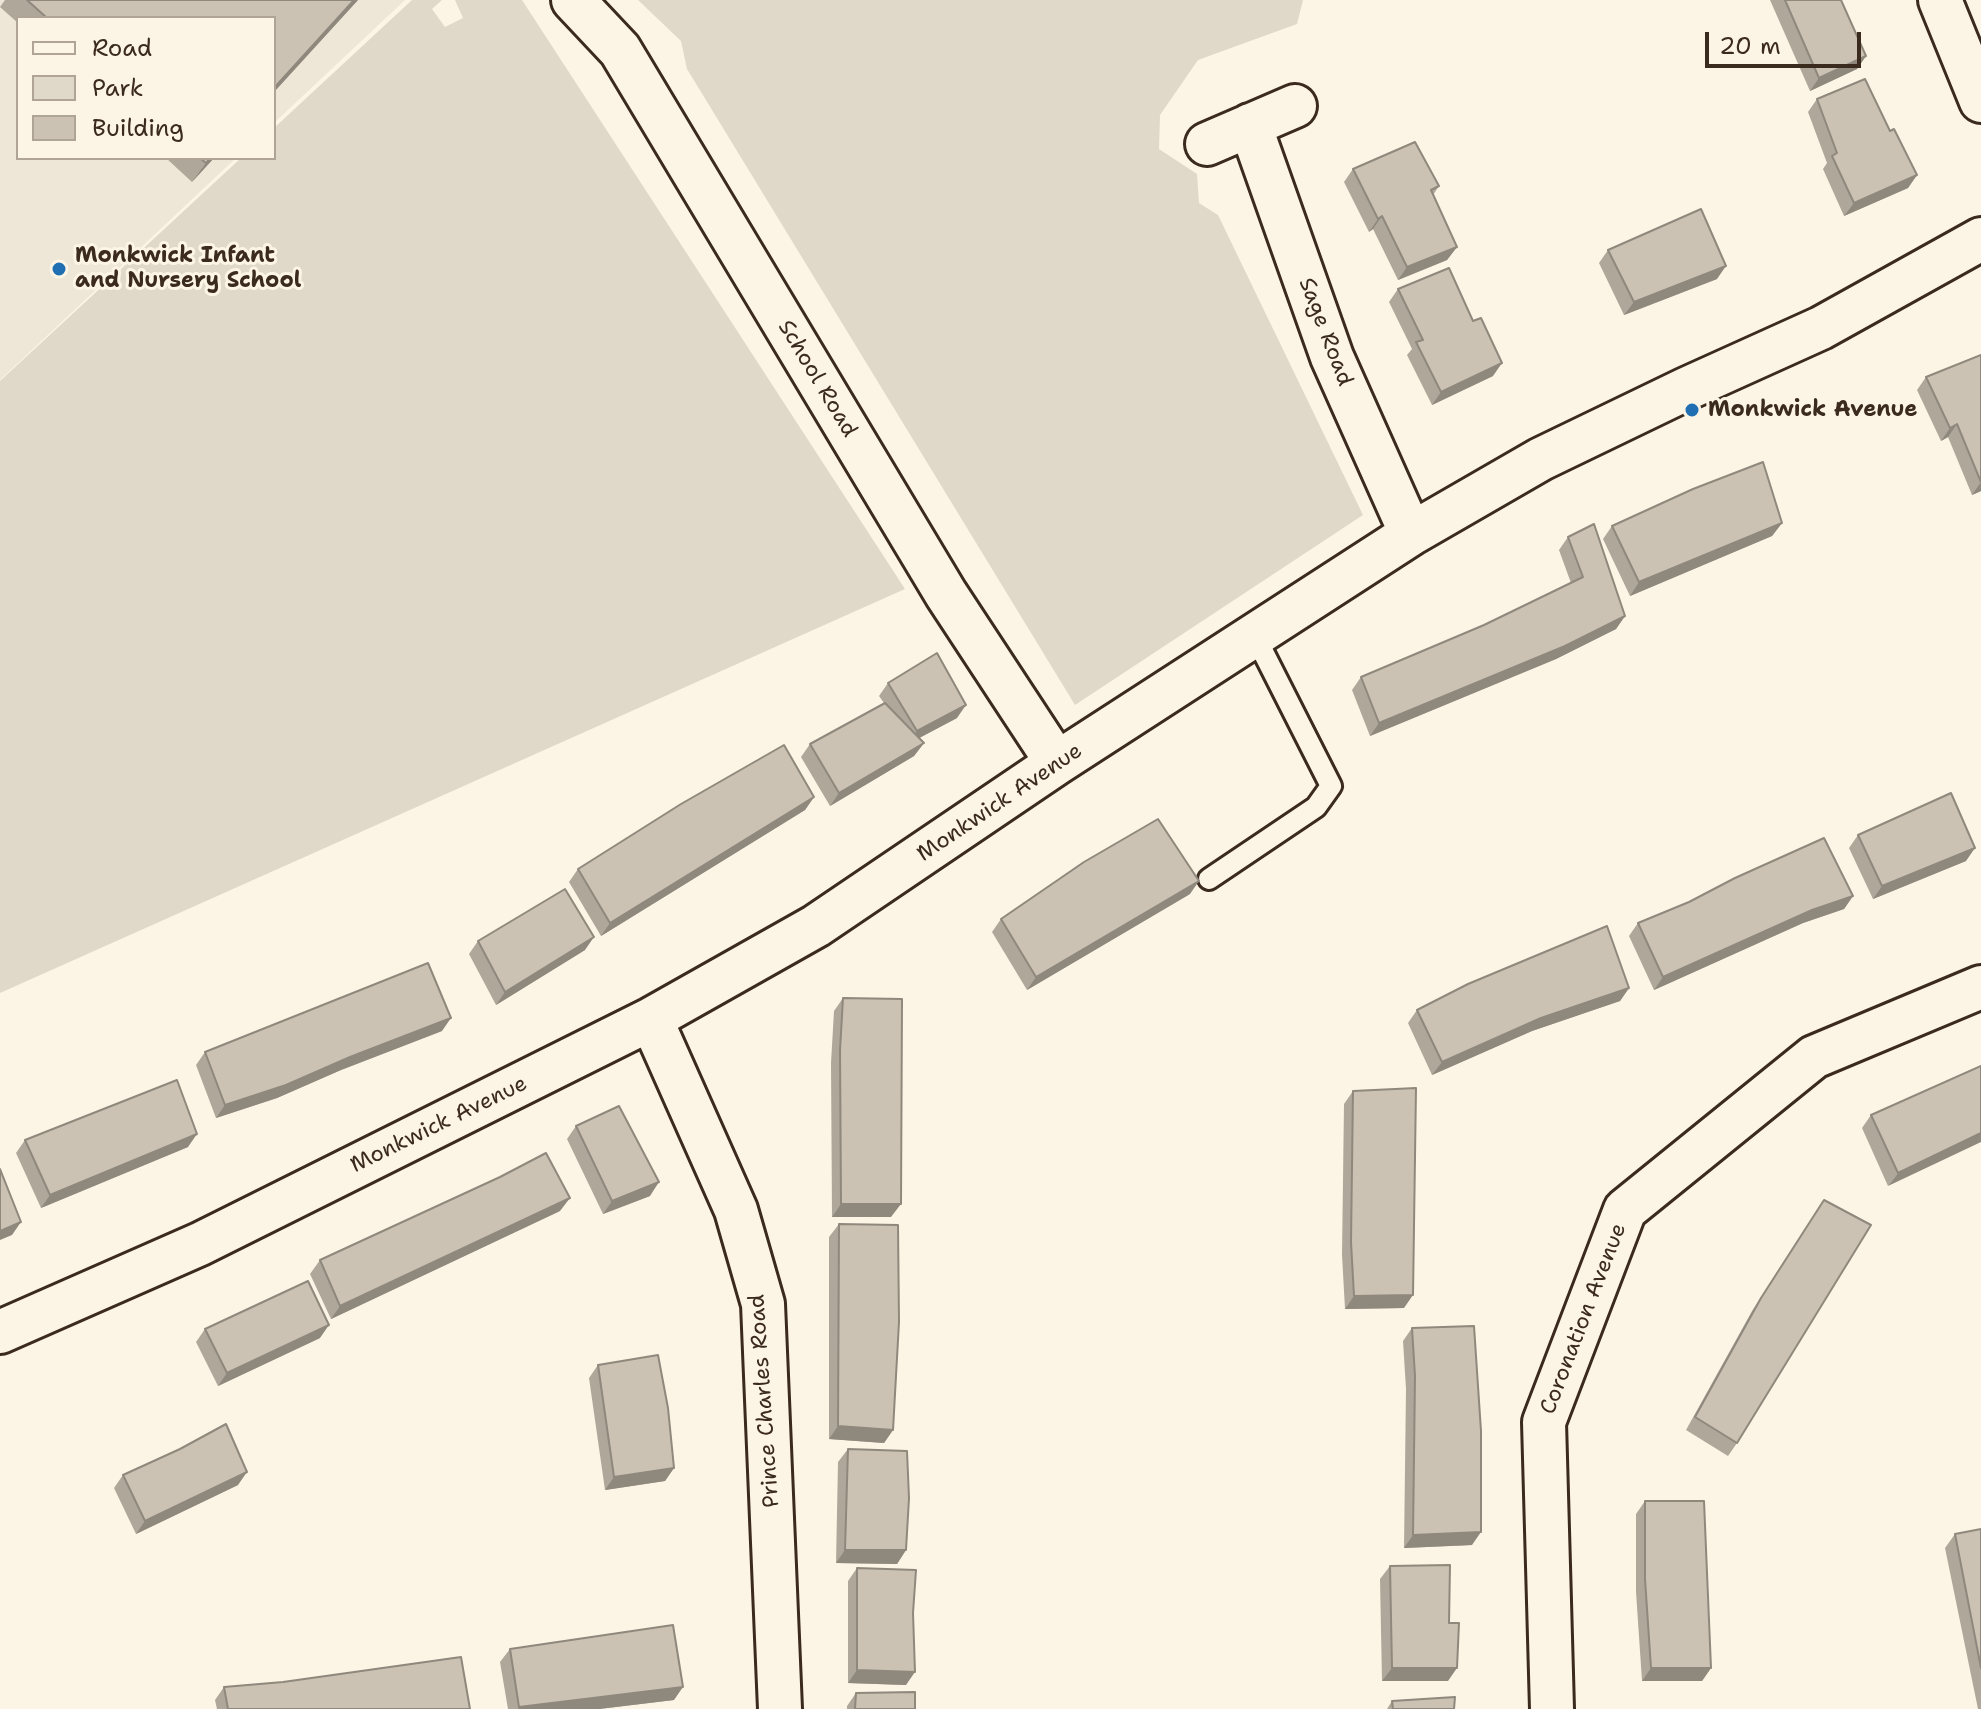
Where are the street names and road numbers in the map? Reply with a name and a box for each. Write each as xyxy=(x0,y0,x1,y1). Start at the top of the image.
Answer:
street label: Sage Road xyxy=(1292,274,1358,390)
street label: School Road xyxy=(772,316,862,442)
street label: Monkwick Avenue xyxy=(912,738,1088,868)
street label: Monkwick Avenue xyxy=(346,1071,532,1179)
street label: Coronation Avenue xyxy=(1535,1220,1633,1418)
street label: Prince Charles Road xyxy=(744,1293,786,1509)

